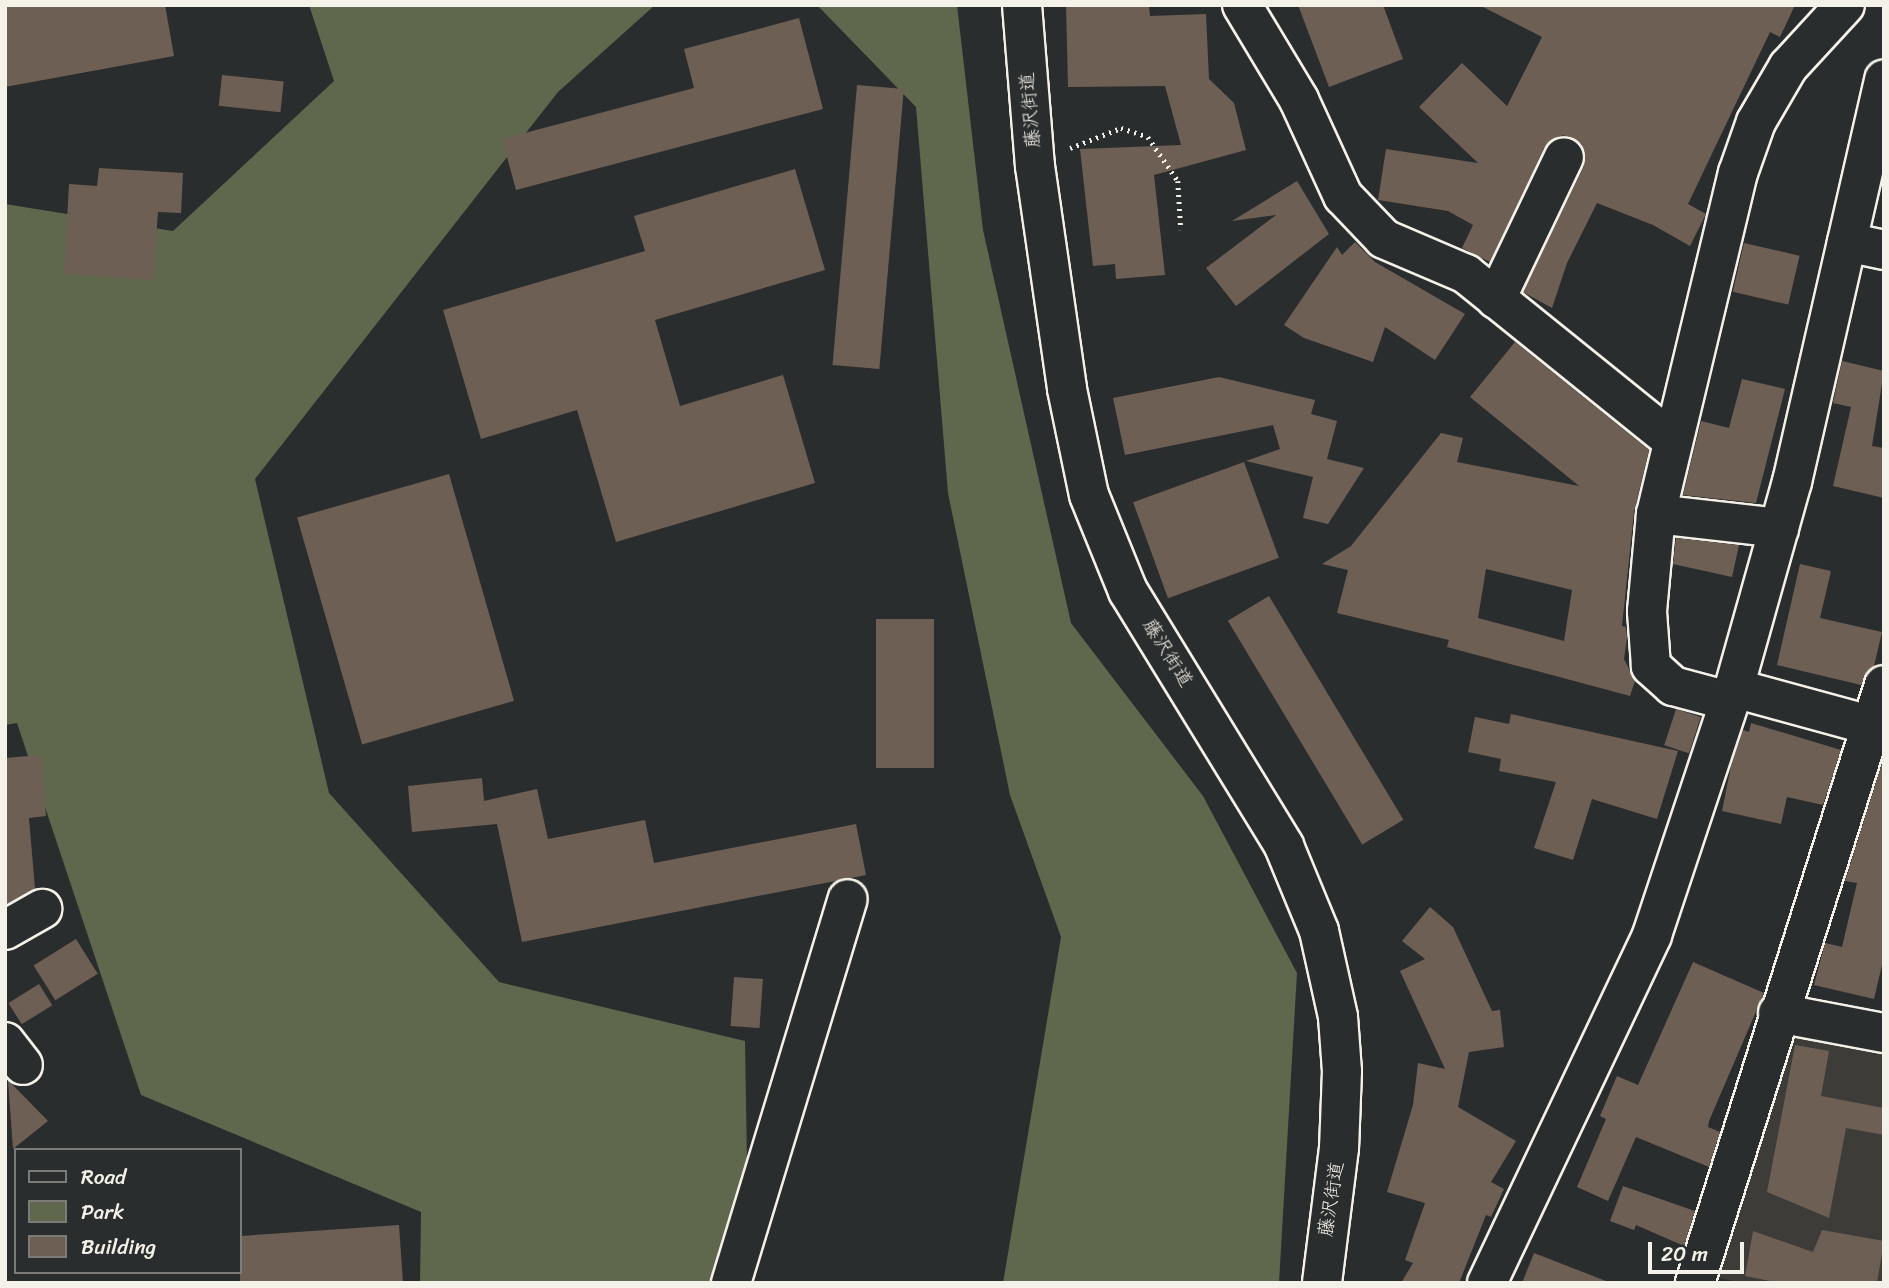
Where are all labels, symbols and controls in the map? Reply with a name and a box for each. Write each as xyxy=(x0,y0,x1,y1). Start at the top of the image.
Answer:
street label: 藤沢街道 xyxy=(1015,71,1045,149)
street label: 藤沢街道 xyxy=(1138,615,1198,691)
legend xyxy=(14,1148,242,1274)
text: Road xyxy=(81,1158,126,1196)
street label: 藤沢街道 xyxy=(1314,1160,1348,1238)
text: Park xyxy=(81,1193,124,1231)
text: Building xyxy=(81,1228,156,1266)
scale bar xyxy=(1651,1228,1747,1272)
text: 20 m xyxy=(1661,1235,1708,1273)

